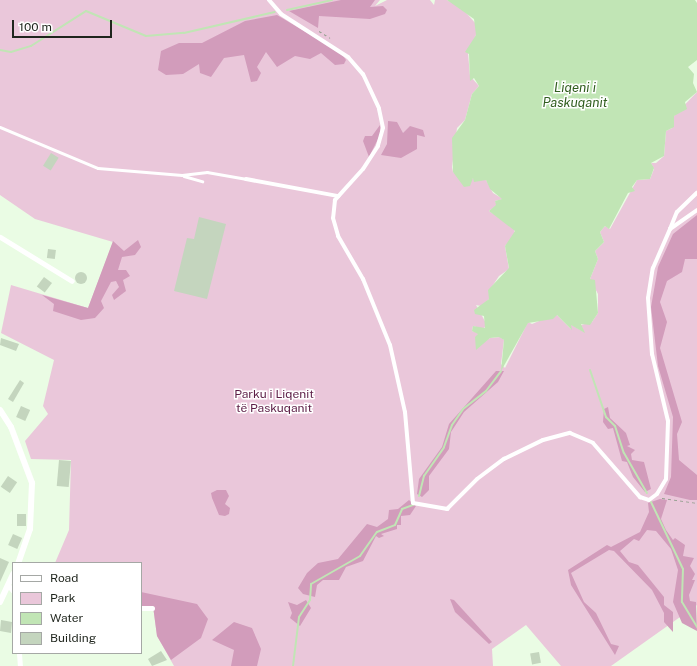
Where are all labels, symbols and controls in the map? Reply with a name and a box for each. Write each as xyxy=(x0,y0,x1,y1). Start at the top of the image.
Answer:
scale bar xyxy=(14,12,114,38)
text: 100 m xyxy=(19,20,52,34)
water label: Liqeni i Paskuqanit xyxy=(543,81,607,112)
park label: Parku i Liqenit të Paskuqanit xyxy=(234,388,314,416)
legend xyxy=(12,562,142,654)
text: Road xyxy=(50,571,78,585)
text: Park xyxy=(50,591,76,605)
text: Water xyxy=(50,611,83,625)
text: Building xyxy=(50,631,96,645)

